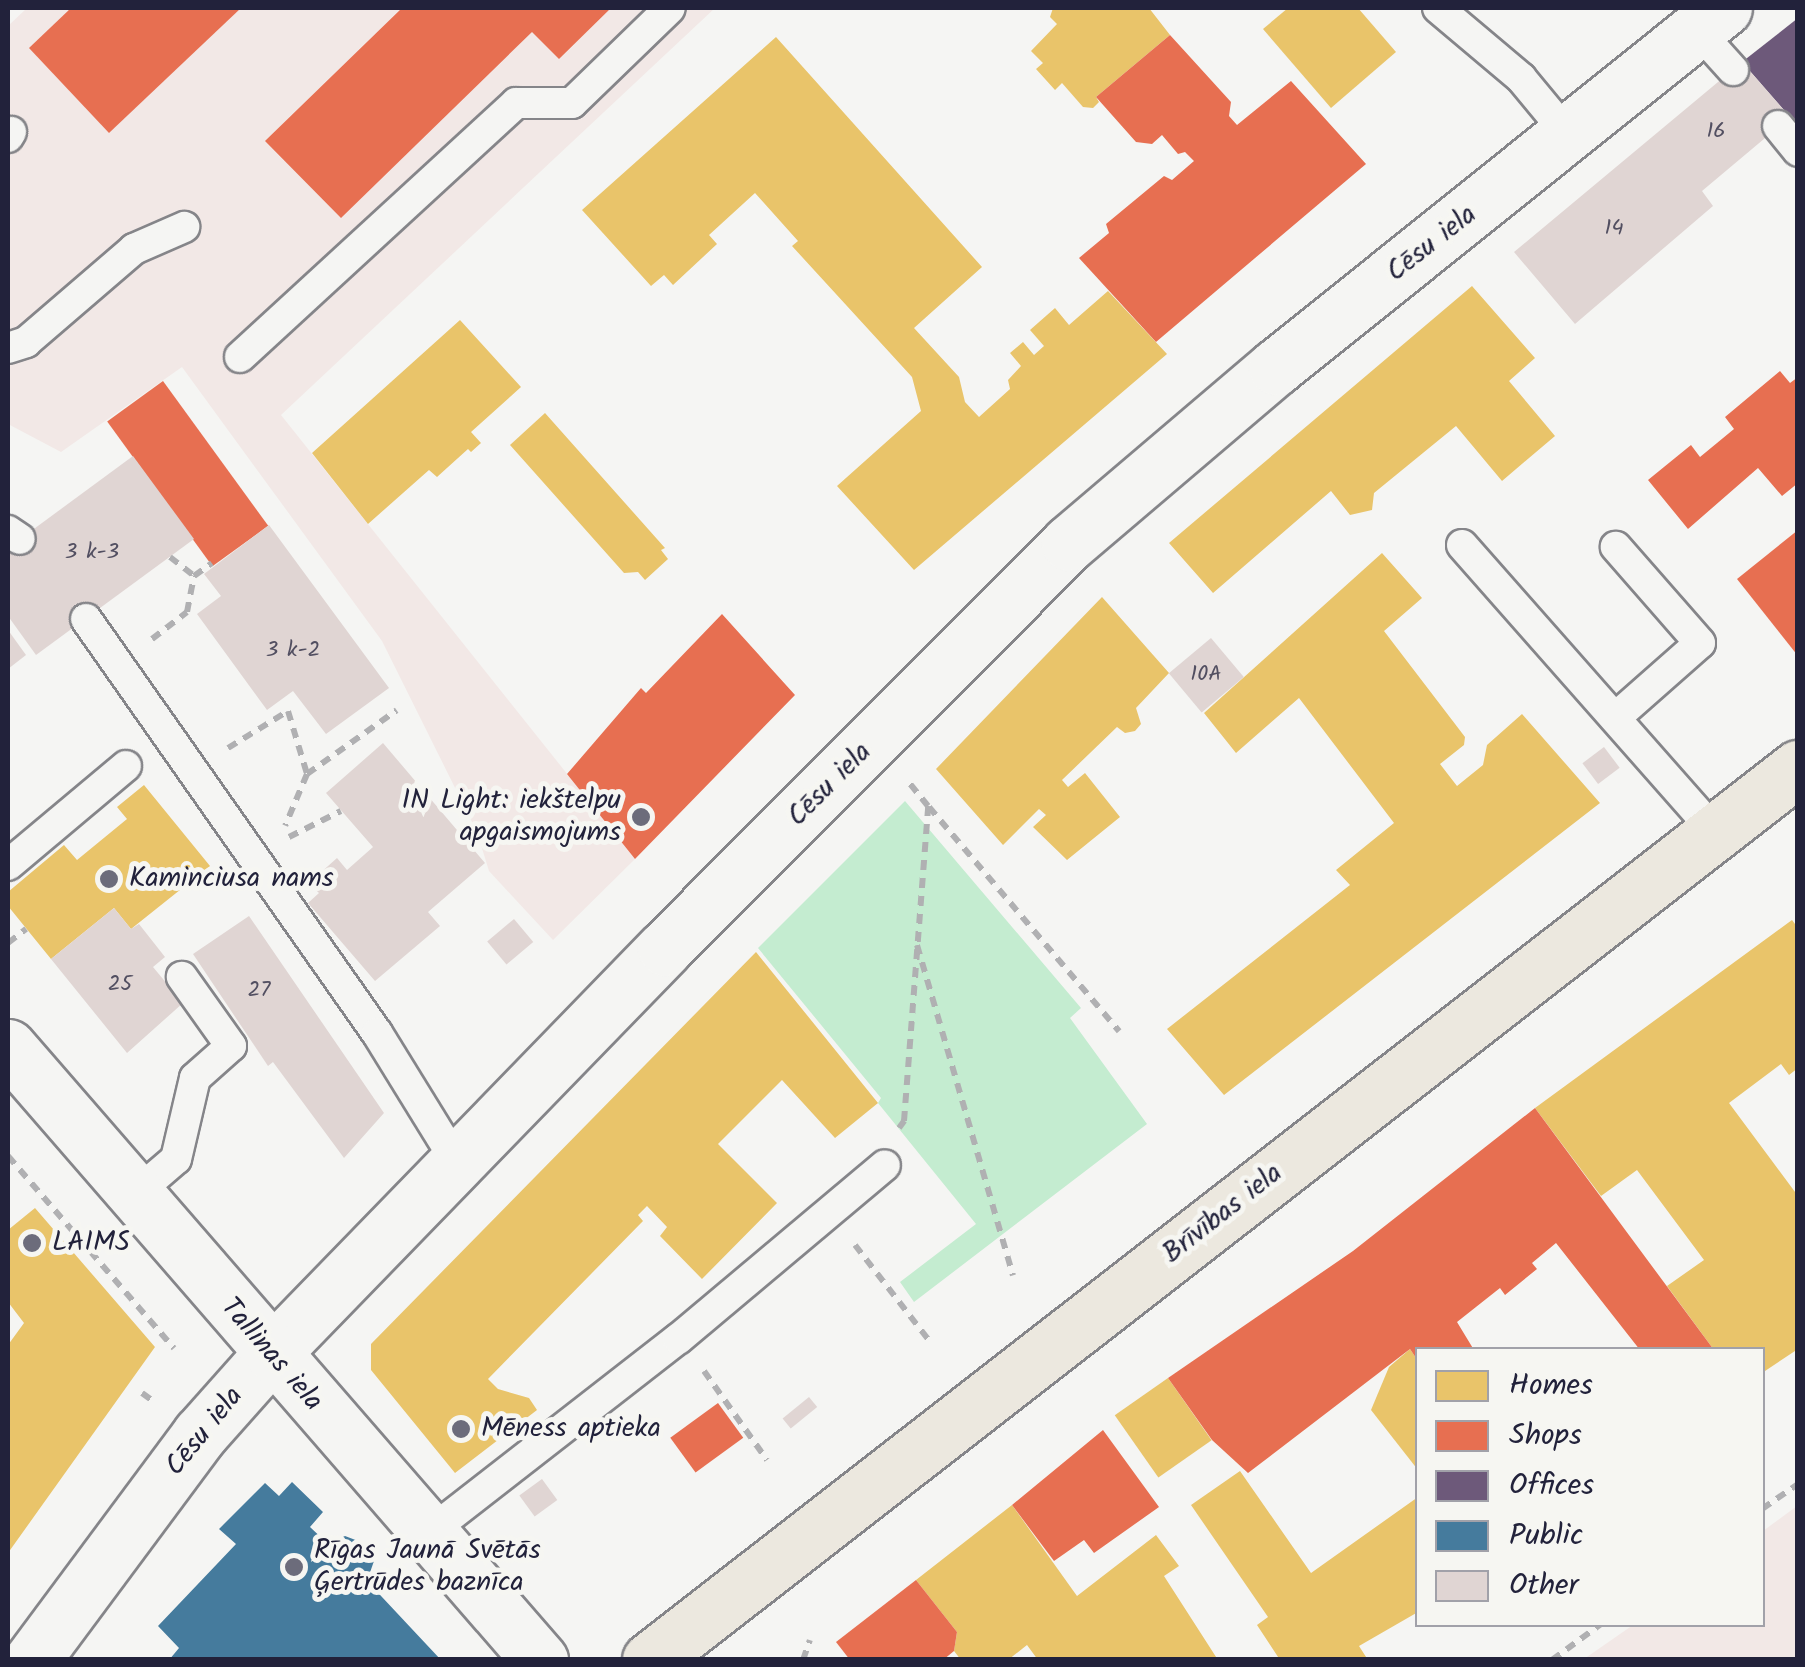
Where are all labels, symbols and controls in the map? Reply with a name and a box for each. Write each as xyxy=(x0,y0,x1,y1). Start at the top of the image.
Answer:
house number: 16 xyxy=(1706,119,1726,145)
street label: Cēsu iela xyxy=(1380,198,1484,290)
house number: 14 xyxy=(1604,216,1624,242)
house number: 3 k-3 xyxy=(65,540,119,566)
house number: 3 k-2 xyxy=(266,638,320,664)
house number: 10A xyxy=(1190,662,1222,688)
street label: Cēsu iela xyxy=(781,736,879,834)
place label: IN Light: iekštelpu apgaismojums xyxy=(401,784,621,850)
marker: IN Light: iekštelpu apgaismojums xyxy=(630,806,652,828)
place label: Kaminciusa nams xyxy=(129,862,334,896)
marker: Kaminciusa nams xyxy=(98,868,120,890)
house number: 25 xyxy=(108,972,132,998)
house number: 27 xyxy=(248,978,270,1004)
street label: Brīvības iela xyxy=(1157,1157,1289,1271)
place label: LAIMS xyxy=(52,1226,130,1260)
marker: LAIMS xyxy=(21,1232,43,1254)
street label: Tallinas iela xyxy=(213,1292,329,1418)
legend xyxy=(1415,1347,1765,1627)
text: Homes xyxy=(1509,1362,1593,1410)
street label: Cēsu iela xyxy=(159,1381,251,1483)
place label: Mēness aptieka xyxy=(481,1412,661,1446)
text: Shops xyxy=(1509,1412,1582,1460)
marker: Mēness aptieka xyxy=(450,1418,472,1440)
text: Offices xyxy=(1509,1462,1594,1510)
text: Public xyxy=(1509,1512,1583,1560)
place label: Rīgas Jaunā Svētās Ģertrūdes baznīca xyxy=(314,1534,541,1600)
marker: Rīgas Jaunā Svētās Ģertrūdes baznīca xyxy=(283,1556,305,1578)
text: Other xyxy=(1509,1562,1579,1610)

